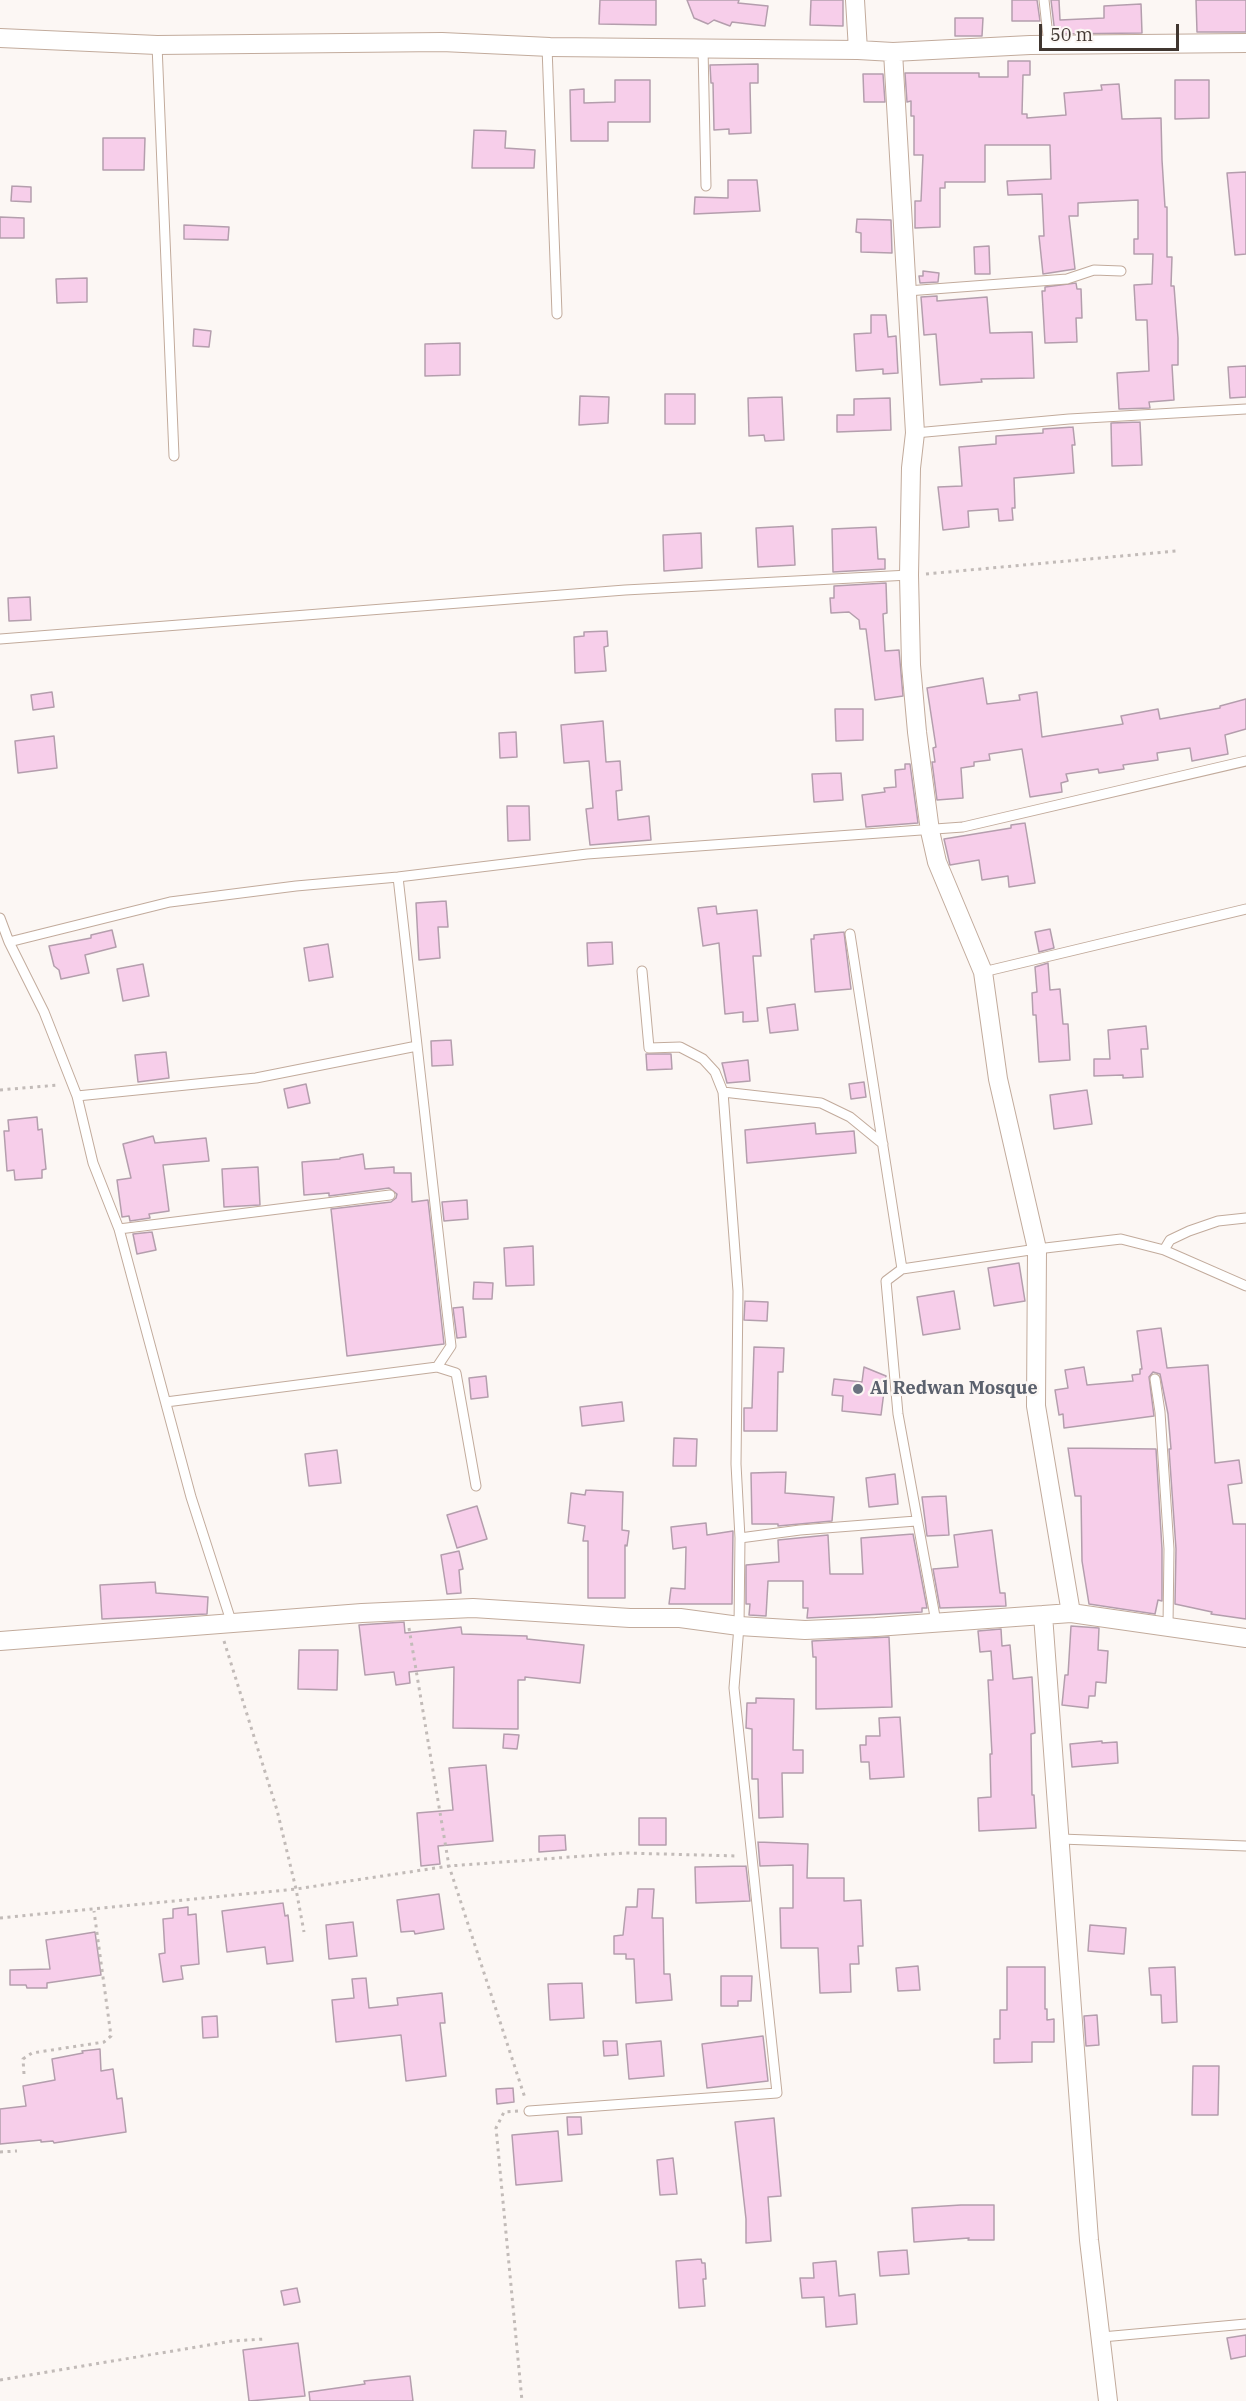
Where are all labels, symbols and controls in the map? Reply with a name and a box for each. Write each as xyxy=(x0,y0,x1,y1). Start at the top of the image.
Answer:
scale bar xyxy=(1042,12,1182,50)
text: 50 m xyxy=(1050,23,1093,46)
place label: Al Redwan Mosque xyxy=(870,1378,1038,1400)
marker: Al Redwan Mosque xyxy=(851,1382,865,1396)

